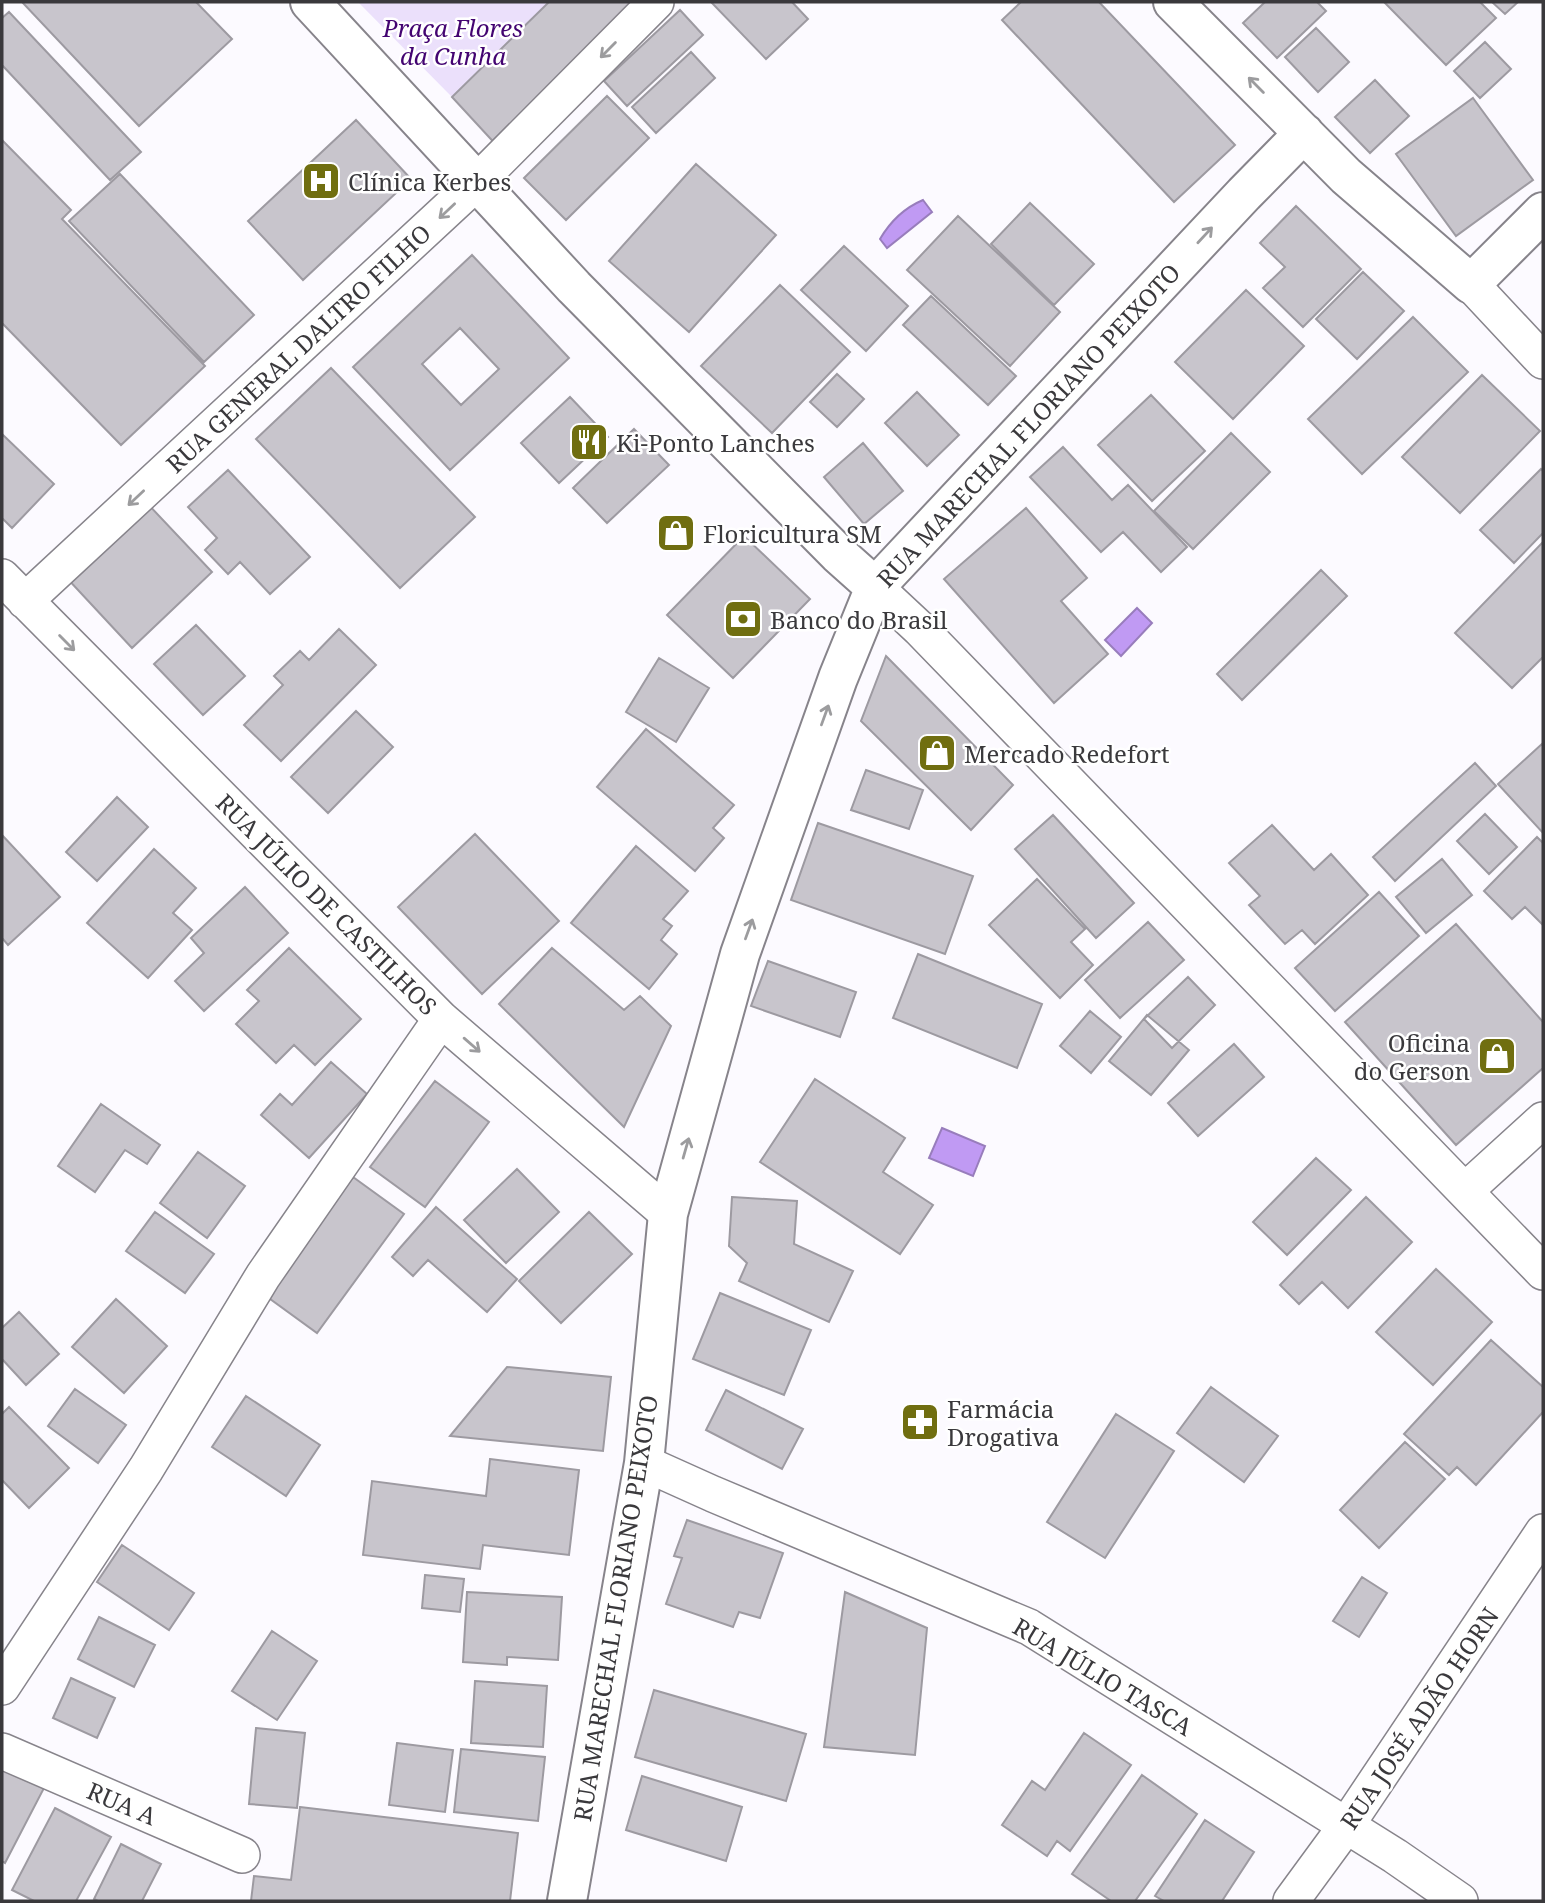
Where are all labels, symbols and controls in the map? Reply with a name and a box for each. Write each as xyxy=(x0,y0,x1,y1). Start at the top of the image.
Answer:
park label: Praça Flores da Cunha xyxy=(382,11,523,72)
one-way arrow xyxy=(599,41,616,58)
one-way arrow xyxy=(1248,77,1265,94)
hospital icon: Clínica Kerbes xyxy=(300,160,342,202)
place label: Clínica Kerbes xyxy=(348,165,511,198)
one-way arrow xyxy=(438,202,455,219)
street label: RUA GENERAL DALTRO FILHO xyxy=(159,216,437,480)
one-way arrow xyxy=(1196,227,1213,244)
street label: RUA MARECHAL FLORIANO PEIXOTO xyxy=(869,256,1187,594)
restaurant icon: Ki-Ponto Lanches xyxy=(568,421,610,463)
place label: Ki-Ponto Lanches xyxy=(616,426,815,459)
one-way arrow xyxy=(128,490,145,507)
shop icon: Floricultura SM xyxy=(655,512,697,554)
place label: Floricultura SM xyxy=(703,517,882,550)
bank icon: Banco do Brasil xyxy=(722,598,764,640)
place label: Banco do Brasil xyxy=(770,603,948,636)
one-way arrow xyxy=(59,634,76,651)
one-way arrow xyxy=(820,704,832,726)
shop icon: Mercado Redefort xyxy=(916,732,958,774)
place label: Mercado Redefort xyxy=(964,737,1169,770)
street label: RUA JÚLIO DE CASTILHOS xyxy=(209,786,445,1022)
one-way arrow xyxy=(744,919,756,941)
place label: Oficina do Gerson xyxy=(1354,1026,1470,1087)
shop icon: Oficina do Gerson xyxy=(1476,1035,1518,1077)
one-way arrow xyxy=(462,1037,480,1053)
one-way arrow xyxy=(681,1137,694,1159)
place label: Farmácia Drogativa xyxy=(947,1392,1060,1453)
street label: RUA MARECHAL FLORIANO PEIXOTO xyxy=(565,1393,665,1823)
pharmacy icon: Farmácia Drogativa xyxy=(899,1401,941,1443)
street label: RUA JOSÉ ADÃO HORN xyxy=(1332,1600,1506,1836)
street label: RUA JÚLIO TASCA xyxy=(1007,1609,1199,1743)
street label: RUA A xyxy=(82,1774,162,1832)

